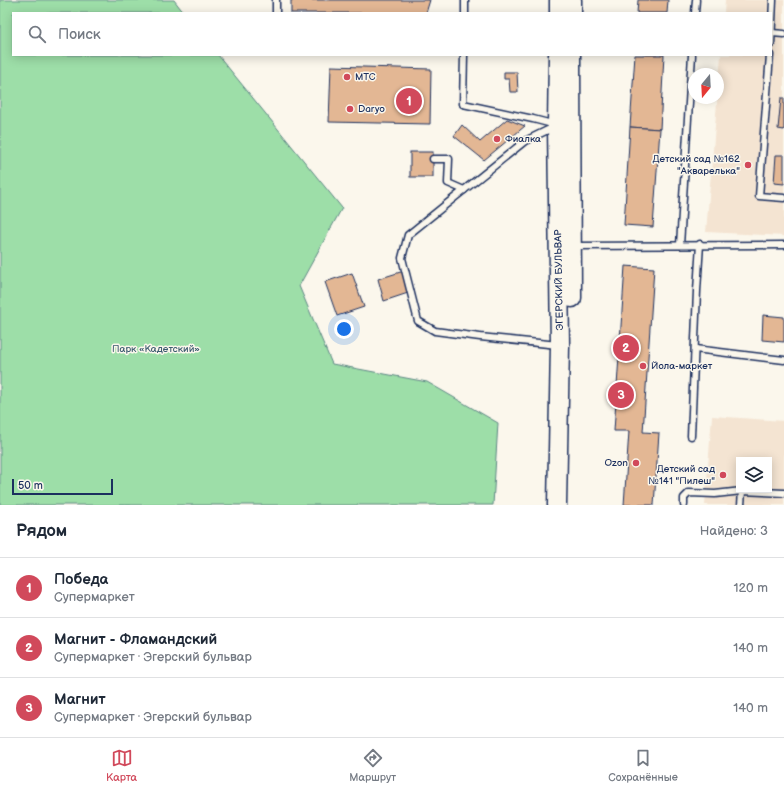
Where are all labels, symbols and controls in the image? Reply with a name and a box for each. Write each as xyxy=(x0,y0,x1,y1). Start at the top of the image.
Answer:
search box xyxy=(12,12,772,56)
icon: search xyxy=(26,23,48,45)
text: Поиск xyxy=(58,25,101,44)
north arrow xyxy=(688,68,724,104)
place label: МТС xyxy=(355,71,376,83)
marker: МТС xyxy=(342,72,352,82)
pin: 1 xyxy=(396,86,422,116)
place label: Daryo xyxy=(358,103,385,115)
marker: Daryo xyxy=(345,104,355,114)
place label: Фиалка xyxy=(505,133,541,145)
marker: Фиалка xyxy=(492,134,502,144)
place label: Детский сад №162 "Акварелька" xyxy=(652,153,740,177)
marker: Детский сад №162 "Акварелька" xyxy=(743,160,753,170)
street label: ЭГЕРСКИЙ БУЛЬВАР xyxy=(552,229,566,331)
your location xyxy=(334,319,354,339)
pin: 2 xyxy=(613,333,639,363)
park label: Парк «Кадетский» xyxy=(112,343,200,355)
place label: Йола-маркет xyxy=(651,360,713,372)
marker: Йола-маркет xyxy=(638,361,648,371)
pin: 3 xyxy=(608,380,634,410)
place label: Ozon xyxy=(605,457,628,469)
map controls xyxy=(736,457,772,493)
button: layers xyxy=(736,457,772,493)
marker: Ozon xyxy=(631,458,641,468)
place label: Детский сад №141 "Пилеш" xyxy=(648,463,715,487)
marker: Детский сад №141 "Пилеш" xyxy=(718,470,728,480)
scale bar xyxy=(12,477,113,496)
text: 50 m xyxy=(18,479,43,492)
text: Рядом xyxy=(16,521,67,541)
text: Найдено: 3 xyxy=(700,523,768,539)
text: Победа xyxy=(54,570,108,589)
text: 1 xyxy=(26,580,32,596)
text: 120 m xyxy=(733,580,768,596)
text: Супермаркет xyxy=(54,589,135,605)
text: Магнит - Фламандский xyxy=(54,630,217,649)
text: 2 xyxy=(25,640,33,656)
text: 140 m xyxy=(733,640,768,656)
text: Супермаркет · Эгерский бульвар xyxy=(54,649,252,665)
text: Магнит xyxy=(54,690,106,709)
text: 3 xyxy=(25,700,33,716)
text: 140 m xyxy=(733,700,768,716)
text: Супермаркет · Эгерский бульвар xyxy=(54,709,252,725)
tab: Карта xyxy=(106,747,137,784)
tab: Маршрут xyxy=(349,747,396,784)
tab: Сохранённые xyxy=(608,747,678,784)

